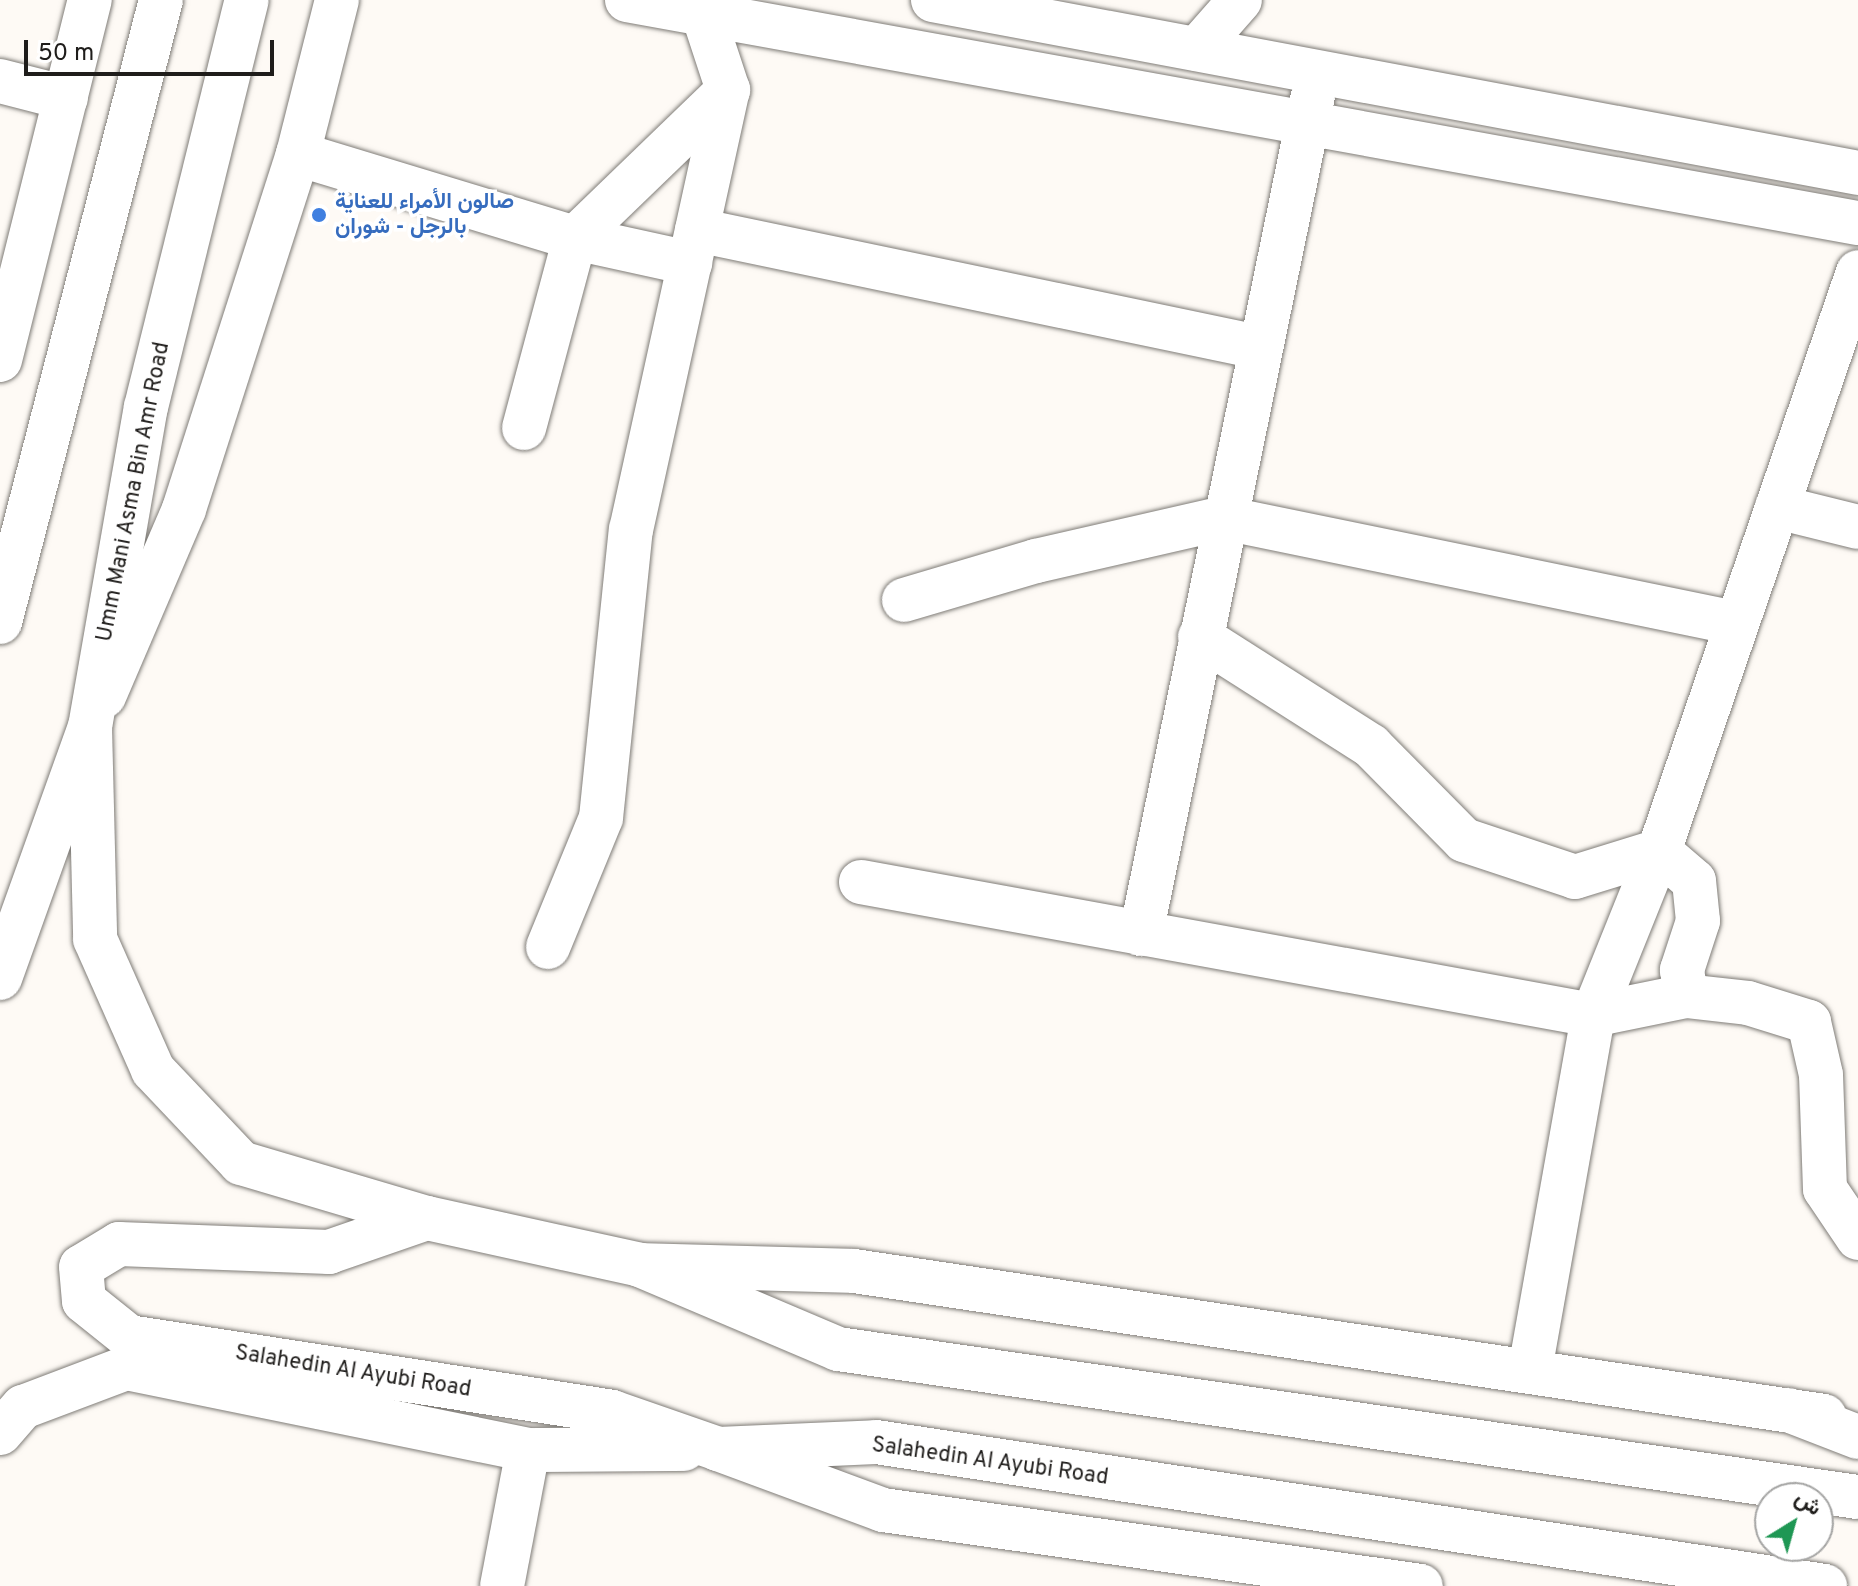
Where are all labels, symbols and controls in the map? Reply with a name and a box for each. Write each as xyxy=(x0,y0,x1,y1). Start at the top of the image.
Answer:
scale bar xyxy=(28,24,278,74)
text: 50 m xyxy=(38,39,94,69)
place label: صالون الأمراء للعناية بالرجل - شوران xyxy=(335,189,514,240)
marker: صالون الأمراء للعناية بالرجل - شوران xyxy=(310,206,328,224)
street label: Umm Mani Asma Bin Amr Road xyxy=(92,339,176,645)
street label: Salahedin Al Ayubi Road xyxy=(232,1340,474,1404)
street label: Salahedin Al Ayubi Road xyxy=(869,1432,1111,1492)
north arrow xyxy=(1754,1482,1834,1562)
text: ش xyxy=(1789,1485,1826,1523)

